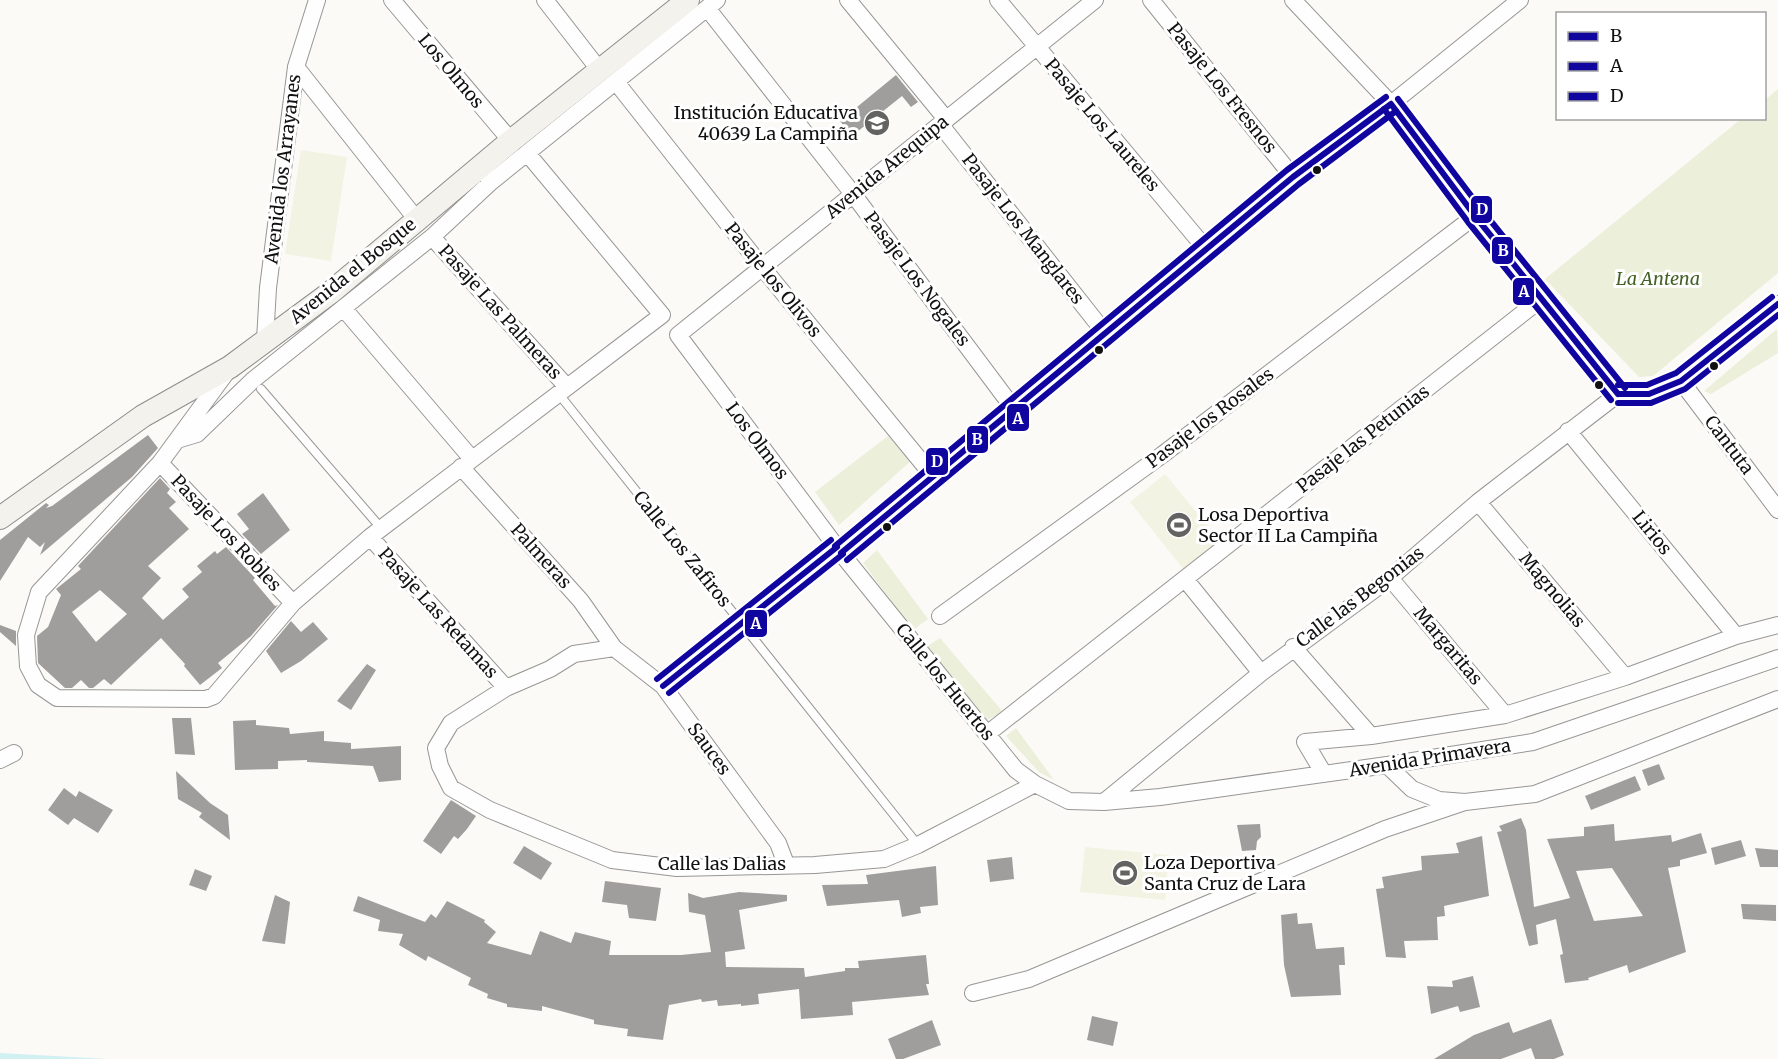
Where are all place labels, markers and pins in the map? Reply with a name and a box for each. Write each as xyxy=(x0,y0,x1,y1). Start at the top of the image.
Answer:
place label: Institución Educativa 40639 La Campiña xyxy=(674,101,858,145)
school or university icon: Institución Educativa 40639 La Campiña xyxy=(862,108,892,138)
unlabelled marker xyxy=(1311,164,1323,176)
unlabelled marker xyxy=(1093,344,1105,356)
unlabelled marker xyxy=(1708,360,1720,372)
unlabelled marker xyxy=(1593,379,1605,391)
place label: Losa Deportiva Sector II La Campiña xyxy=(1198,503,1378,547)
sports icon: Losa Deportiva Sector II La Campiña xyxy=(1164,510,1194,540)
unlabelled marker xyxy=(881,521,893,533)
place label: Loza Deportiva Santa Cruz de Lara xyxy=(1144,851,1306,895)
sports icon: Loza Deportiva Santa Cruz de Lara xyxy=(1110,858,1140,888)

